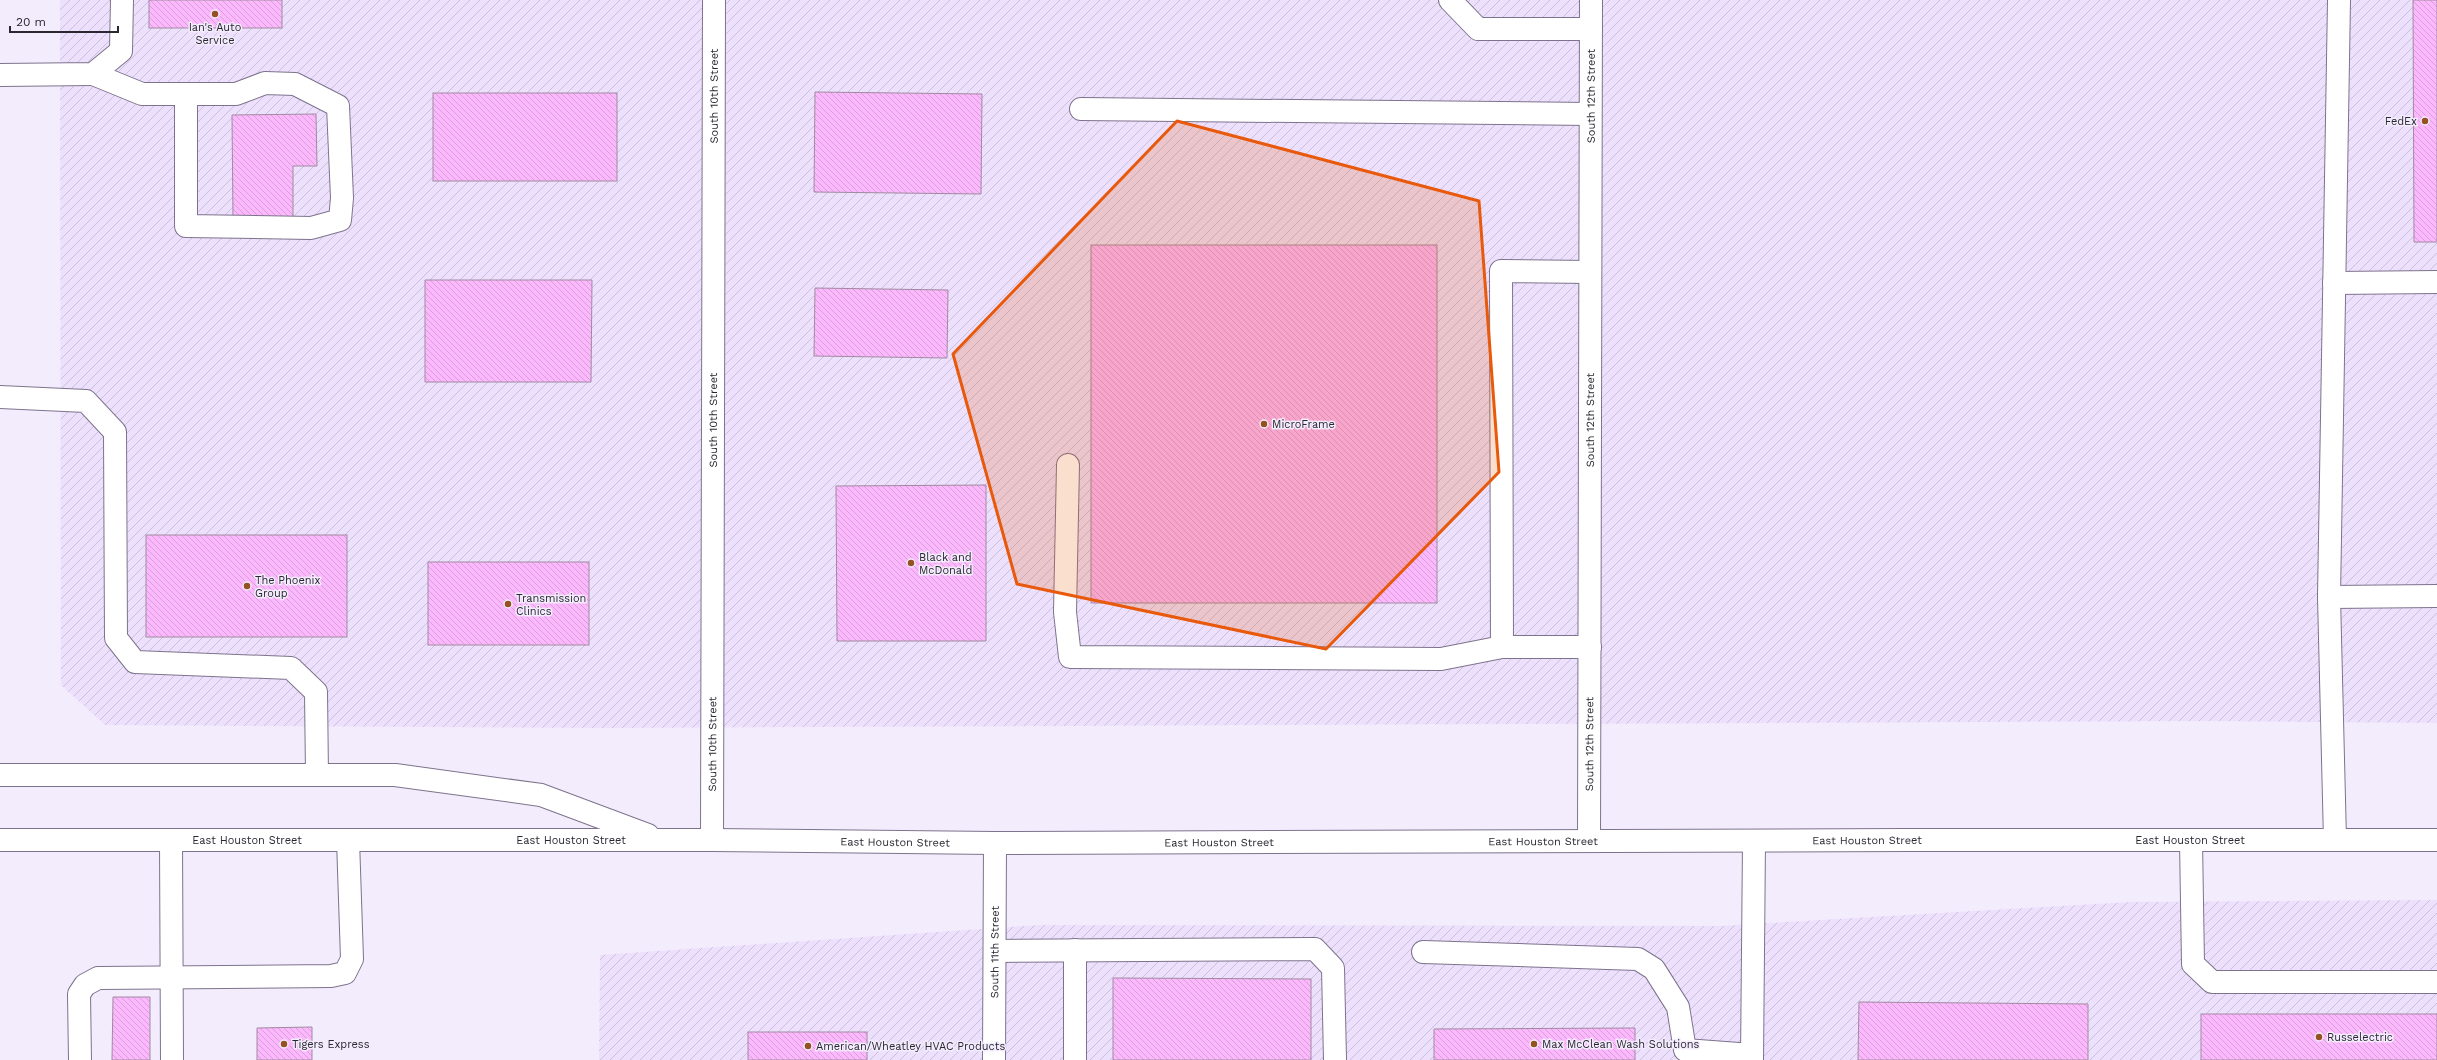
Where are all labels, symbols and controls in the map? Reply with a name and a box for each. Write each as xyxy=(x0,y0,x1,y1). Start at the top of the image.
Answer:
scale bar xyxy=(10,8,118,34)
marker: Ian's Auto Service xyxy=(210,9,220,19)
text: 20 m xyxy=(16,15,46,29)
place label: Ian's Auto Service xyxy=(189,21,241,47)
street label: South 10th Street xyxy=(707,48,720,143)
street label: South 12th Street xyxy=(1584,48,1597,143)
place label: FedEx xyxy=(2385,115,2417,128)
marker: FedEx xyxy=(2420,116,2430,126)
street label: South 10th Street xyxy=(706,372,720,467)
street label: South 12th Street xyxy=(1583,372,1597,467)
place label: MicroFrame xyxy=(1272,418,1335,431)
marker: MicroFrame xyxy=(1259,419,1269,429)
place label: Black and McDonald xyxy=(919,551,972,577)
marker: Black and McDonald xyxy=(906,558,916,568)
place label: The Phoenix Group xyxy=(255,574,321,600)
marker: The Phoenix Group xyxy=(242,581,252,591)
place label: Transmission Clinics xyxy=(516,592,586,618)
marker: Transmission Clinics xyxy=(503,599,513,609)
street label: South 10th Street xyxy=(706,696,719,791)
street label: South 12th Street xyxy=(1583,696,1596,791)
street label: East Houston Street xyxy=(1812,833,1922,847)
street label: East Houston Street xyxy=(192,834,302,847)
street label: East Houston Street xyxy=(516,834,626,847)
street label: East Houston Street xyxy=(2135,834,2245,847)
street label: East Houston Street xyxy=(840,835,950,849)
street label: East Houston Street xyxy=(1488,835,1598,848)
street label: East Houston Street xyxy=(1164,836,1274,849)
street label: South 11th Street xyxy=(988,905,1001,998)
place label: Russelectric xyxy=(2327,1031,2393,1044)
marker: Russelectric xyxy=(2314,1032,2324,1042)
place label: Tigers Express xyxy=(292,1038,370,1051)
place label: Max McClean Wash Solutions xyxy=(1542,1038,1700,1051)
marker: Tigers Express xyxy=(279,1039,289,1049)
marker: Max McClean Wash Solutions xyxy=(1529,1039,1539,1049)
place label: American/Wheatley HVAC Products xyxy=(816,1040,1005,1053)
marker: American/Wheatley HVAC Products xyxy=(803,1041,813,1051)

